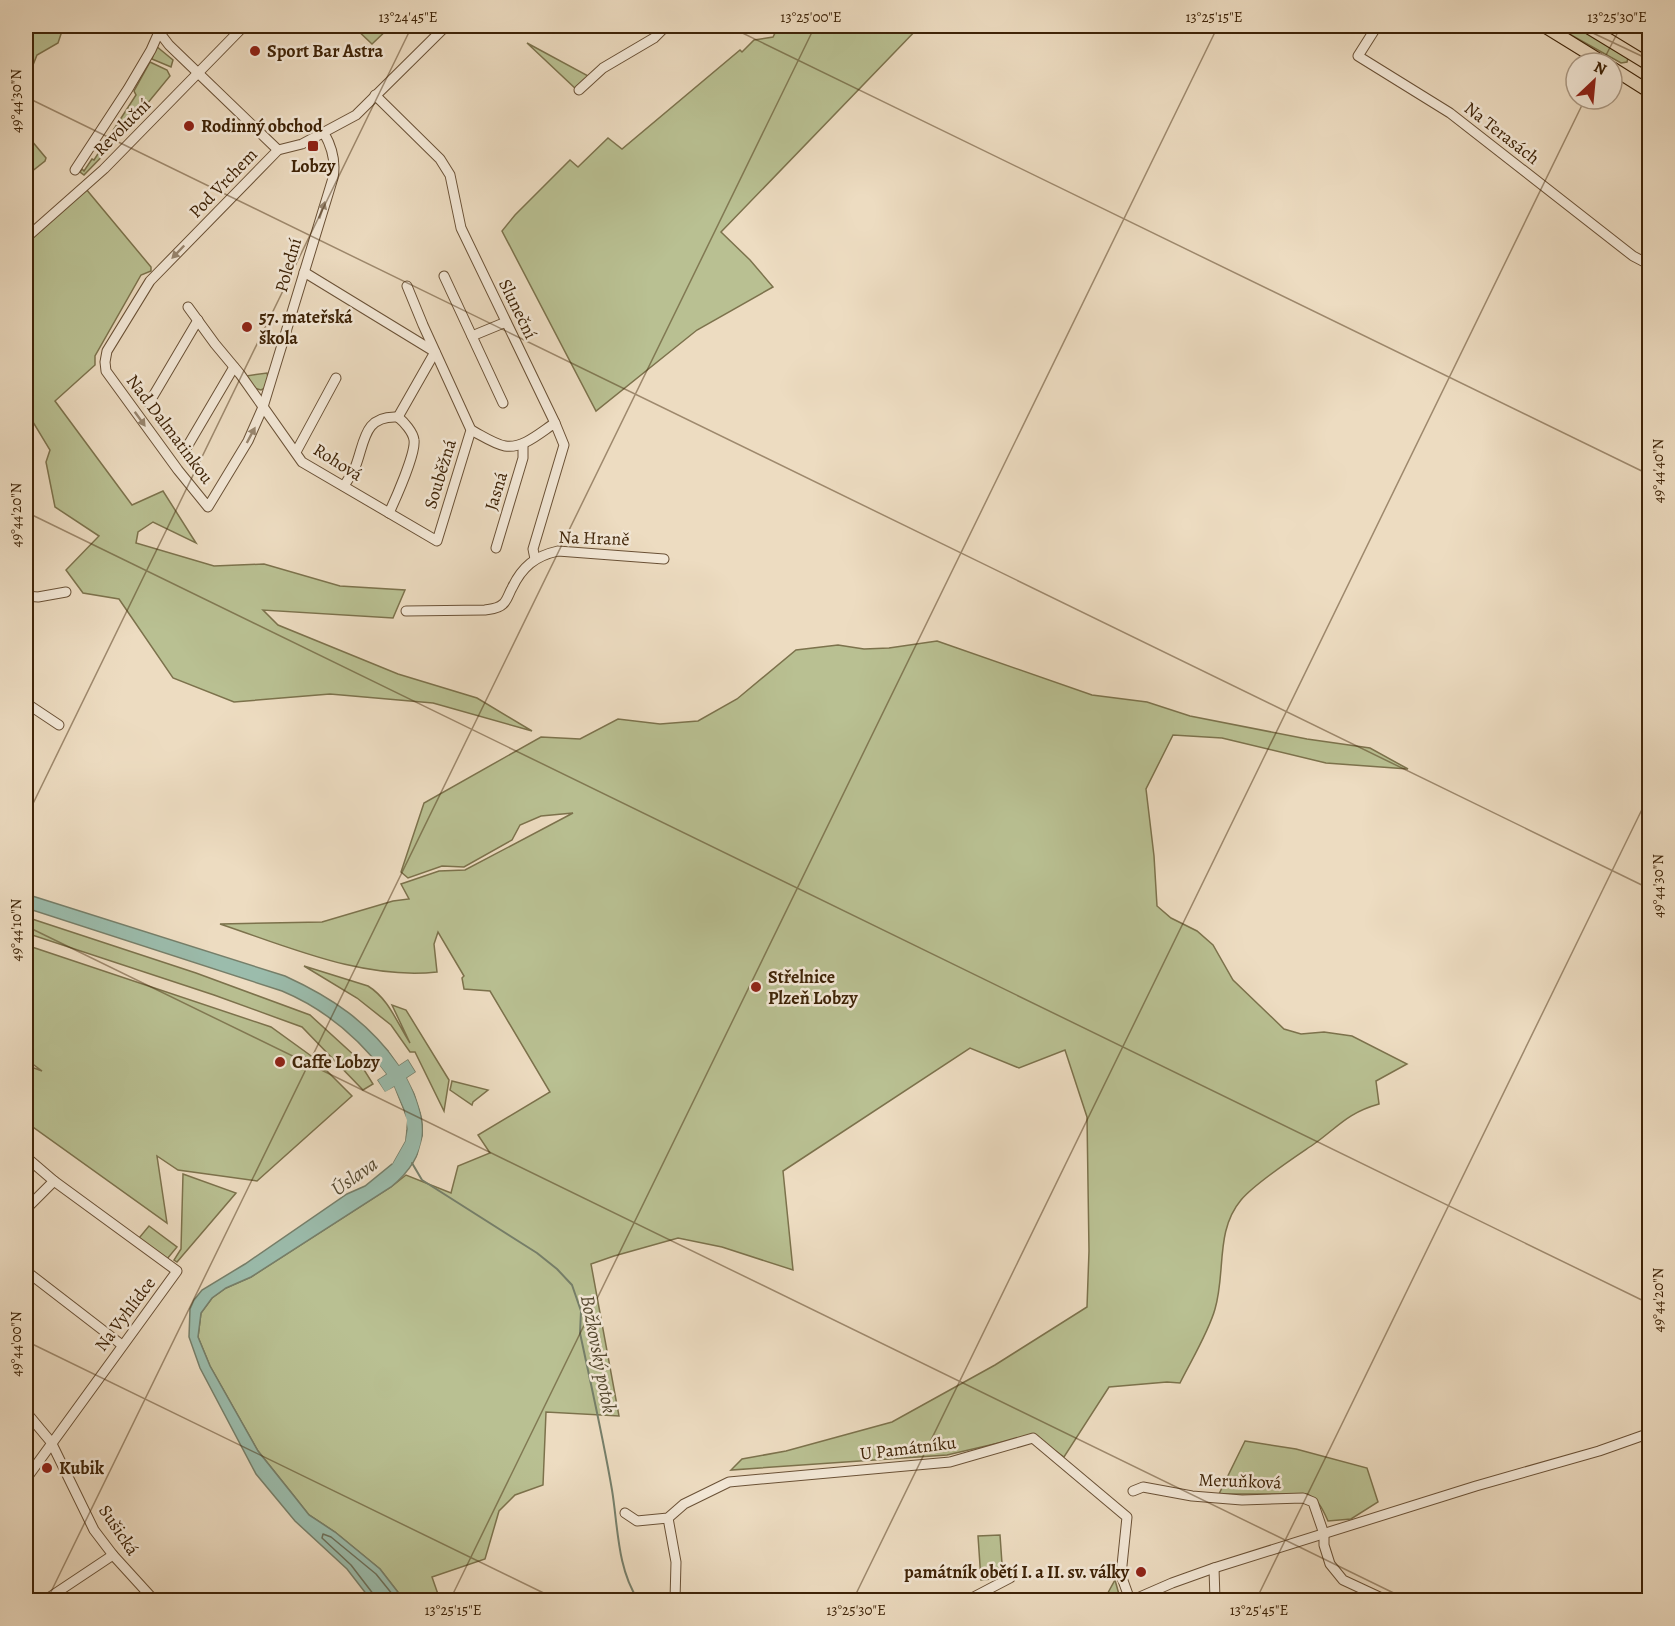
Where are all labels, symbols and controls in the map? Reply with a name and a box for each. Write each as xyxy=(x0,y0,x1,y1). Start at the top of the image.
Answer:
text: 13°24'45"E xyxy=(378,7,438,27)
text: 13°25'00"E xyxy=(780,7,842,27)
text: 13°25'15"E xyxy=(1185,7,1243,27)
text: 13°25'30"E xyxy=(1587,7,1647,27)
place label: Sport Bar Astra xyxy=(267,39,383,63)
marker: Sport Bar Astra xyxy=(248,44,262,58)
north arrow xyxy=(1564,51,1624,111)
text: N xyxy=(1590,56,1611,81)
text: 49°44'30"N xyxy=(6,69,26,133)
street label: Revoluční xyxy=(88,93,156,161)
street label: Na Terasách xyxy=(1459,96,1545,170)
place label: Rodinný obchod xyxy=(201,114,323,138)
marker: Rodinný obchod xyxy=(182,119,196,133)
marker: Lobzy xyxy=(306,139,320,153)
street label: Pod Vrchem xyxy=(184,143,262,223)
place label: Lobzy xyxy=(291,154,336,178)
one-way arrow xyxy=(318,201,328,219)
street label: Polední xyxy=(269,235,307,295)
one-way arrow xyxy=(172,245,186,259)
street label: Sluneční xyxy=(493,275,543,343)
place label: 57. mateřská škola xyxy=(259,305,353,350)
marker: 57. mateřská škola xyxy=(240,320,254,334)
street label: Nad Dalmatinkou xyxy=(121,369,219,489)
one-way arrow xyxy=(134,412,146,427)
one-way arrow xyxy=(246,426,256,443)
street label: Souběžná xyxy=(418,436,462,512)
street label: Rohová xyxy=(309,438,368,487)
text: 49°44'40"N xyxy=(1648,439,1668,503)
street label: Jasná xyxy=(479,468,513,513)
text: 49°44'20"N xyxy=(6,482,26,547)
street label: Na Hraně xyxy=(558,525,630,551)
text: 49°44'30"N xyxy=(1648,854,1668,918)
text: 49°44'10"N xyxy=(6,898,26,961)
place label: Střelnice Plzeň Lobzy xyxy=(768,965,858,1010)
marker: Střelnice Plzeň Lobzy xyxy=(749,980,763,994)
place label: Caffe Lobzy xyxy=(292,1050,380,1074)
marker: Caffe Lobzy xyxy=(273,1055,287,1069)
water label: Úslava xyxy=(326,1151,383,1202)
text: 49°44'20"N xyxy=(1648,1267,1668,1332)
street label: Na Vyhlídce xyxy=(89,1272,161,1356)
water label: Božkovský potok xyxy=(574,1293,623,1416)
text: 49°44'00"N xyxy=(6,1311,26,1377)
street label: U Památníku xyxy=(859,1430,958,1466)
place label: Kubik xyxy=(59,1456,105,1480)
marker: Kubik xyxy=(40,1461,54,1475)
street label: Meruňková xyxy=(1198,1468,1283,1494)
street label: Sušická xyxy=(93,1500,145,1561)
place label: památník obětí I. a II. sv. války xyxy=(904,1560,1130,1584)
marker: památník obětí I. a II. sv. války xyxy=(1134,1565,1148,1579)
text: 13°25'15"E xyxy=(424,1600,482,1620)
text: 13°25'30"E xyxy=(826,1600,886,1620)
text: 13°25'45"E xyxy=(1230,1600,1288,1620)

